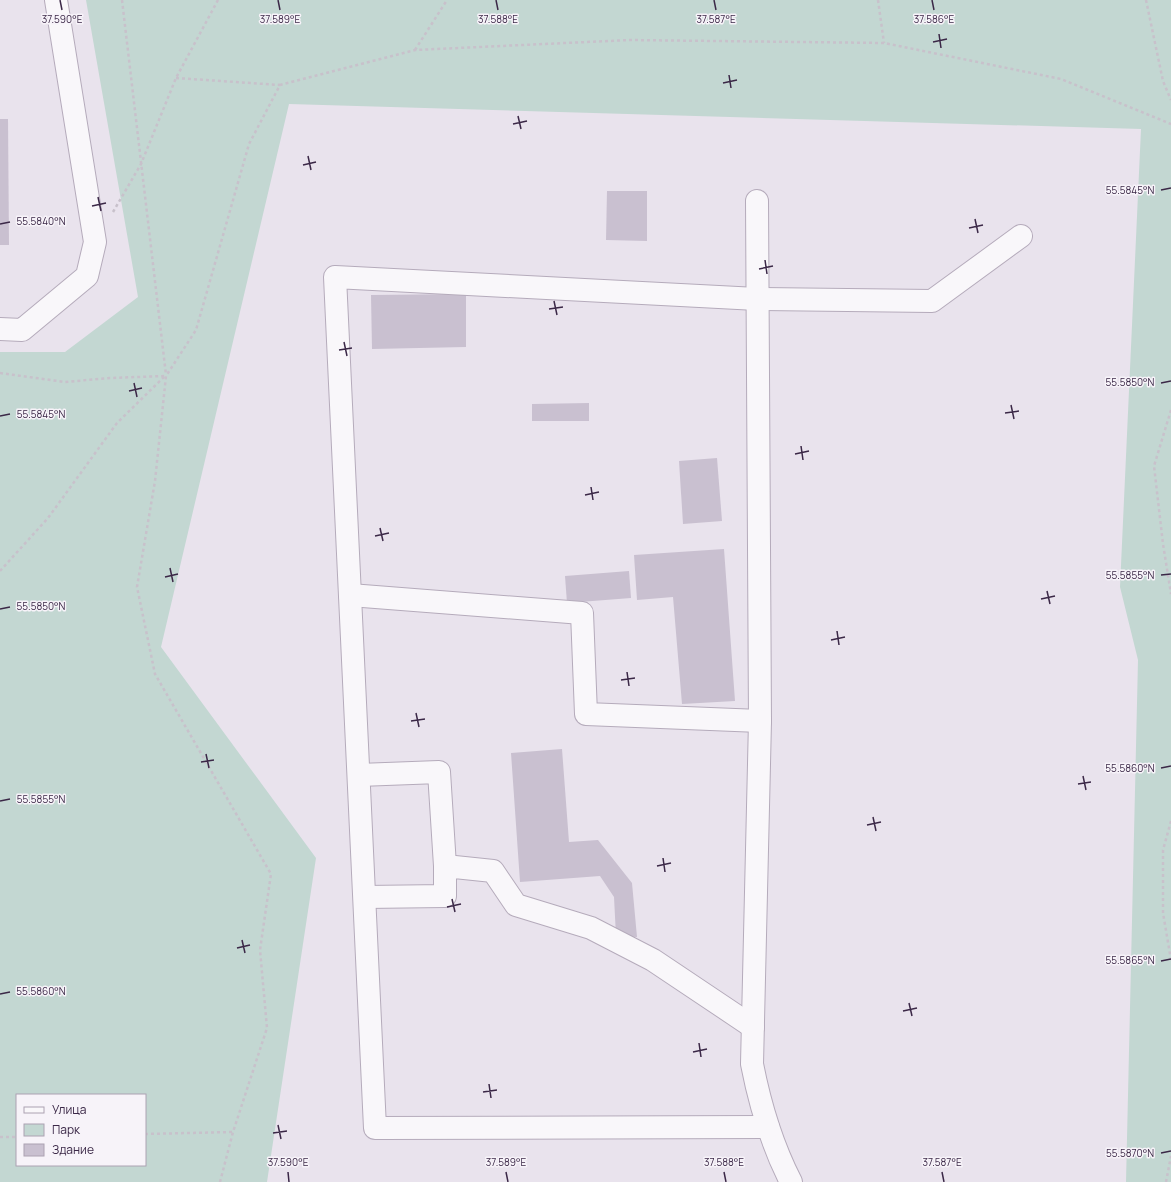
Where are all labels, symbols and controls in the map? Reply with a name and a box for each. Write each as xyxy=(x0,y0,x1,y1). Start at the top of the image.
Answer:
text: 37.590°E xyxy=(42,12,83,26)
text: 37.589°E xyxy=(260,12,301,26)
text: 37.588°E xyxy=(478,12,518,26)
text: 37.587°E xyxy=(696,12,736,26)
text: 37.586°E xyxy=(914,12,955,26)
text: 55.5845°N xyxy=(1106,183,1154,197)
text: 55.5840°N xyxy=(16,214,66,228)
text: 55.5850°N xyxy=(1106,375,1155,389)
text: 55.5845°N xyxy=(17,407,65,421)
text: 55.5855°N xyxy=(1106,568,1154,582)
text: 55.5850°N xyxy=(17,599,66,613)
text: 55.5860°N xyxy=(1105,761,1155,775)
text: 55.5855°N xyxy=(17,792,65,806)
text: 55.5865°N xyxy=(1106,953,1155,967)
text: 55.5860°N xyxy=(16,984,66,998)
legend xyxy=(16,1094,146,1166)
text: Улица xyxy=(52,1101,86,1118)
text: Парк xyxy=(52,1121,81,1138)
text: Здание xyxy=(52,1141,94,1158)
text: 55.5870°N xyxy=(1106,1146,1154,1160)
text: 37.590°E xyxy=(268,1155,309,1169)
text: 37.589°E xyxy=(486,1155,527,1169)
text: 37.588°E xyxy=(704,1155,744,1169)
text: 37.587°E xyxy=(922,1155,962,1169)

